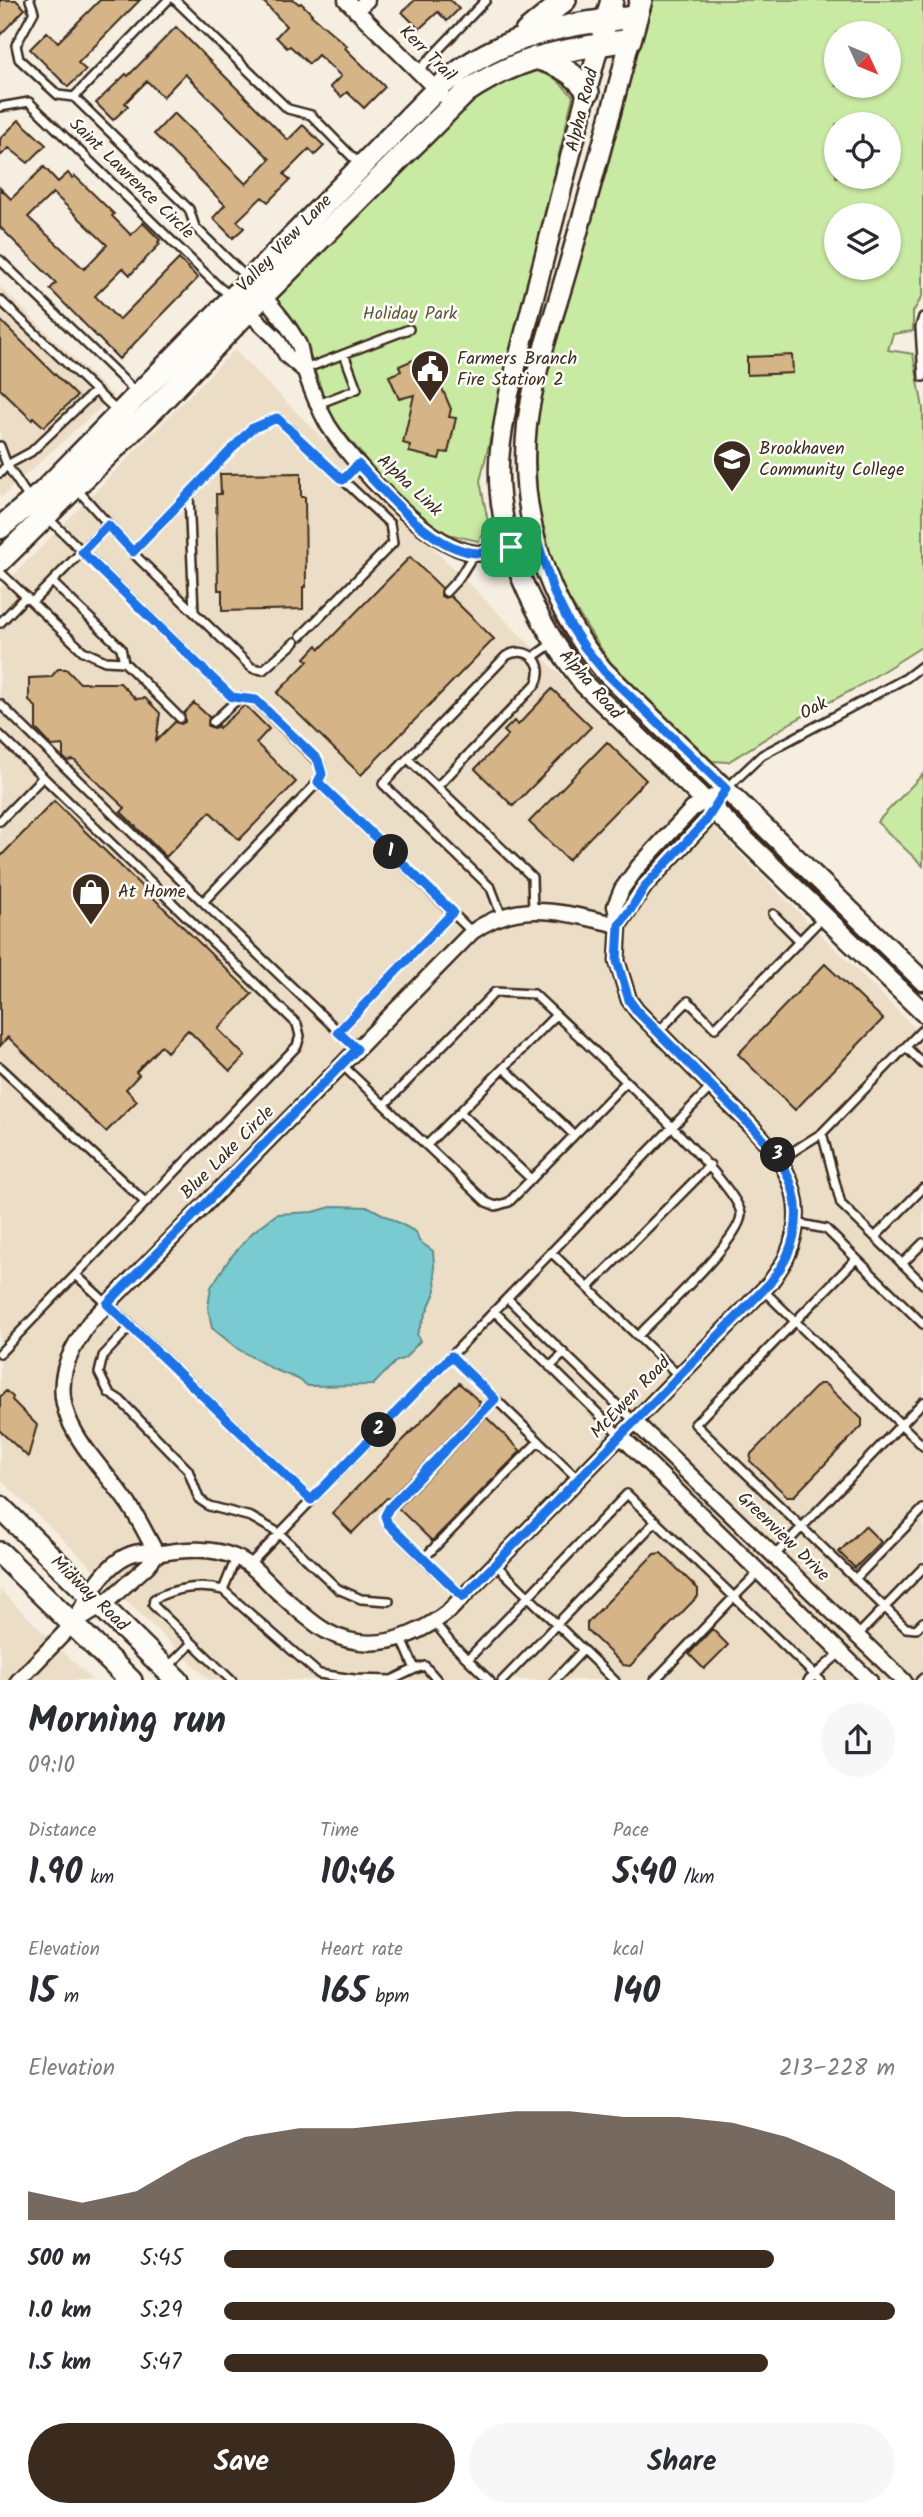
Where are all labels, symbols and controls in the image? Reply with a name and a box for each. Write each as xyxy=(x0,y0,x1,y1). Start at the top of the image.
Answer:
street label: Kerr Trail xyxy=(392,19,463,90)
north arrow xyxy=(824,21,901,98)
map controls xyxy=(824,21,901,280)
street label: Alpha Road xyxy=(559,64,608,155)
street label: Saint Lawrence Circle xyxy=(62,111,200,247)
button: locate xyxy=(824,112,901,189)
street label: Valley View Lane xyxy=(230,188,340,300)
button: layers xyxy=(824,203,901,280)
park label: Holiday Park xyxy=(363,300,458,329)
place label: Farmers Branch Fire Station 2 xyxy=(457,345,577,395)
public building icon: Farmers Branch Fire Station 2 xyxy=(409,348,451,403)
place label: Brookhaven Community College xyxy=(759,435,904,485)
school or university icon: Brookhaven Community College xyxy=(711,438,753,493)
street label: Alpha Link xyxy=(369,448,449,525)
pin xyxy=(481,517,541,577)
icon: arrive xyxy=(492,528,530,566)
street label: Alpha Road xyxy=(551,643,630,727)
street label: Oak xyxy=(795,689,834,728)
pin: 1 xyxy=(374,834,408,870)
text: 1 xyxy=(388,836,393,866)
shop icon: At Home xyxy=(70,871,112,926)
place label: At Home xyxy=(118,878,186,907)
street label: Blue Lake Circle xyxy=(174,1099,282,1207)
pin: 3 xyxy=(760,1138,796,1172)
text: 3 xyxy=(772,1139,783,1169)
street label: McEwen Road xyxy=(584,1349,679,1446)
pin: 2 xyxy=(362,1412,396,1448)
text: 2 xyxy=(373,1414,384,1444)
street label: Greenview Drive xyxy=(730,1485,836,1589)
street label: Midway Road xyxy=(43,1549,136,1640)
text: Morning run xyxy=(28,1692,226,1752)
button: share xyxy=(821,1703,895,1777)
text: 09:10 xyxy=(28,1748,75,1784)
text: Distance xyxy=(28,1816,96,1846)
text: Time xyxy=(320,1816,359,1846)
text: Pace xyxy=(613,1816,649,1846)
text: 1.90 xyxy=(28,1846,83,1902)
text: 10:46 xyxy=(320,1846,396,1902)
text: 5:40 xyxy=(613,1846,676,1902)
text: km xyxy=(83,1863,114,1893)
text: /km xyxy=(676,1863,714,1893)
text: Elevation xyxy=(28,1935,100,1965)
text: Heart rate xyxy=(320,1935,403,1965)
text: kcal xyxy=(613,1935,644,1965)
text: 15 xyxy=(28,1965,56,2021)
text: 165 xyxy=(320,1965,368,2021)
text: 140 xyxy=(613,1965,660,2021)
text: m xyxy=(56,1982,79,2012)
text: bpm xyxy=(368,1982,409,2012)
text: Elevation xyxy=(28,2051,115,2087)
text: 213–228 m xyxy=(779,2051,895,2087)
text: 500 m xyxy=(28,2241,91,2277)
text: 5:45 xyxy=(140,2241,183,2277)
text: 1.0 km xyxy=(28,2293,91,2329)
text: 5:29 xyxy=(140,2293,183,2329)
text: 1.5 km xyxy=(28,2345,91,2381)
text: 5:47 xyxy=(140,2345,181,2381)
button: Save xyxy=(28,2423,455,2503)
button: Share xyxy=(469,2423,895,2503)

